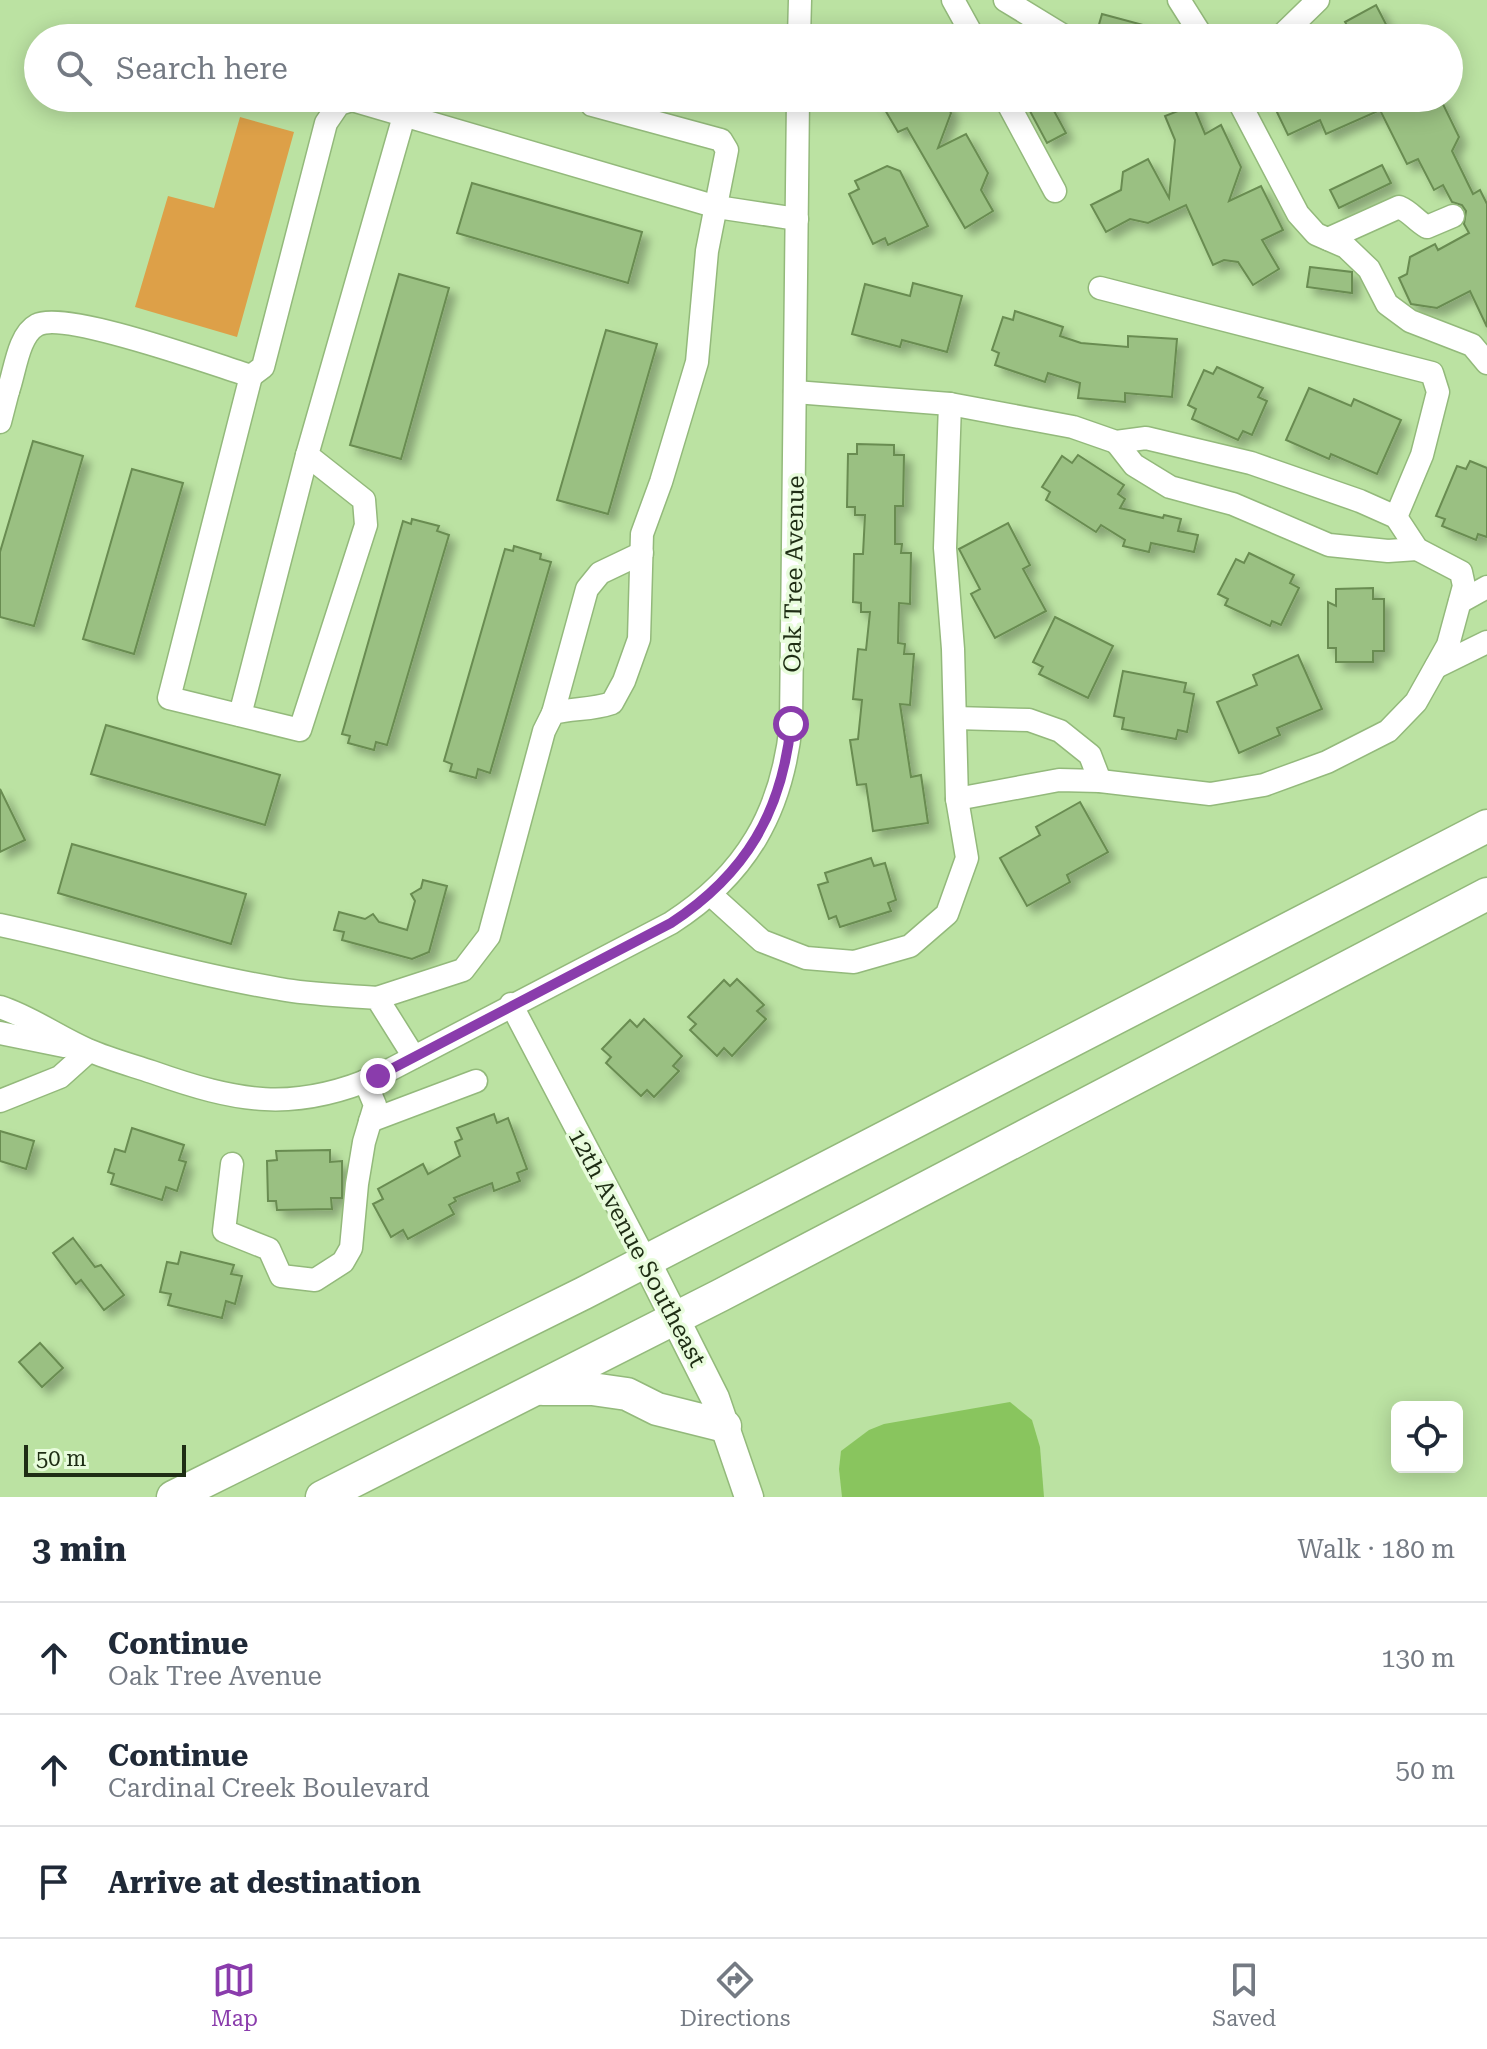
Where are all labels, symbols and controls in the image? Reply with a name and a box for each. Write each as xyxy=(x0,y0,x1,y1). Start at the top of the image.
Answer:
search box xyxy=(24,24,1463,112)
icon: search xyxy=(52,46,96,90)
text: Search here xyxy=(116,51,288,86)
street label: Oak Tree Avenue xyxy=(778,475,810,673)
route start xyxy=(773,706,809,742)
route end xyxy=(360,1058,396,1094)
street label: 12th Avenue Southeast xyxy=(562,1124,712,1372)
map controls xyxy=(1391,1401,1463,1473)
button: locate xyxy=(1391,1401,1463,1473)
scale bar xyxy=(24,1441,186,1477)
text: 50 m xyxy=(36,1446,86,1471)
text: 3 min xyxy=(32,1529,127,1569)
text: Walk · 180 m xyxy=(1297,1534,1455,1564)
text: Continue xyxy=(108,1626,248,1661)
icon: ahead xyxy=(32,1636,76,1680)
text: 130 m xyxy=(1381,1643,1455,1673)
text: Oak Tree Avenue xyxy=(108,1661,322,1691)
text: Continue xyxy=(108,1738,248,1773)
icon: ahead xyxy=(32,1748,76,1792)
text: 50 m xyxy=(1396,1755,1455,1785)
text: Cardinal Creek Boulevard xyxy=(108,1773,430,1803)
icon: arrive xyxy=(32,1860,76,1904)
text: Arrive at destination xyxy=(108,1865,421,1900)
tab: Map xyxy=(211,1958,258,2031)
tab: Directions xyxy=(680,1958,791,2031)
tab: Saved xyxy=(1212,1958,1276,2031)

